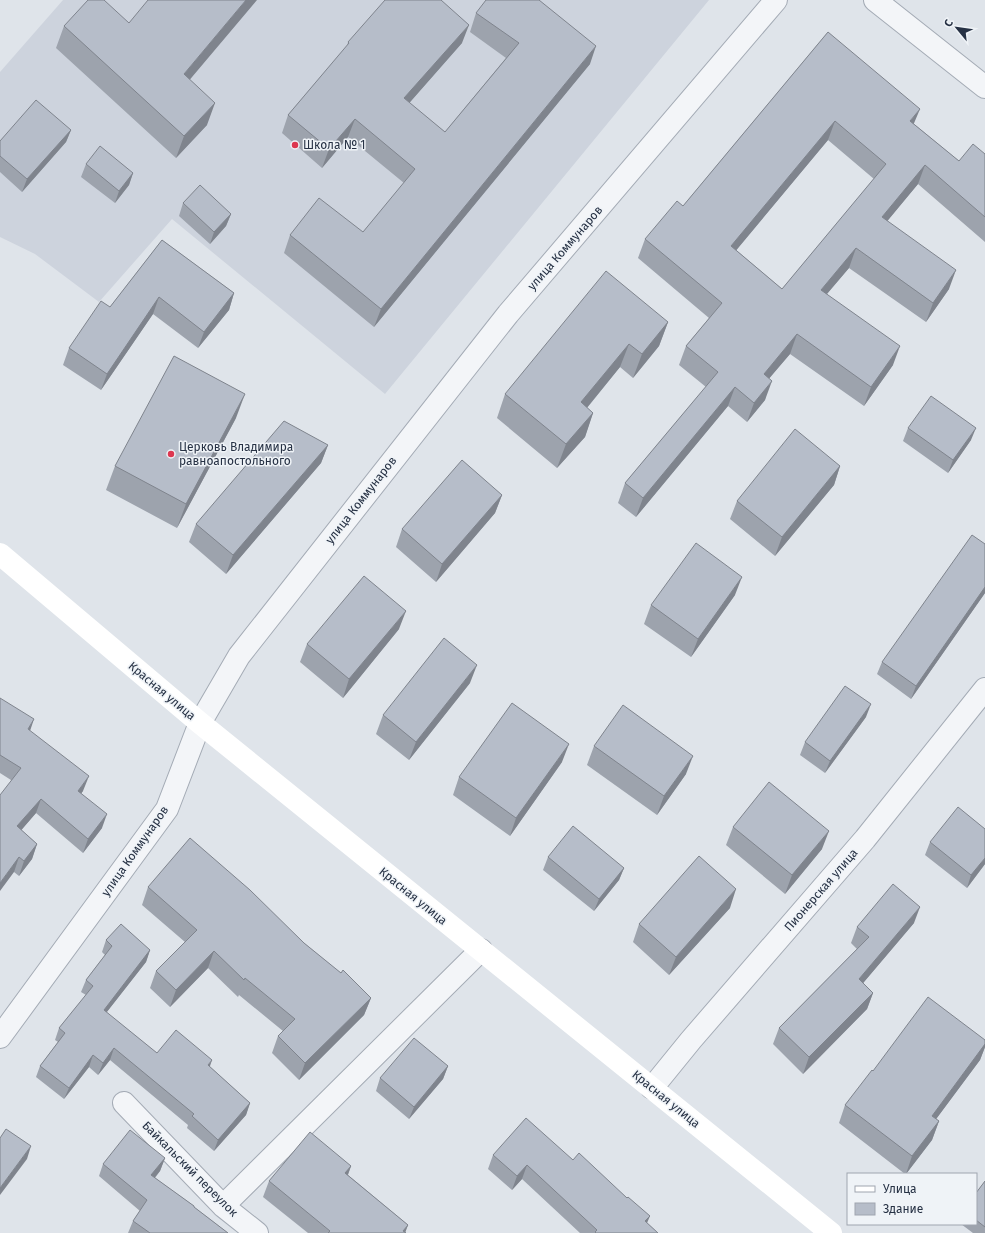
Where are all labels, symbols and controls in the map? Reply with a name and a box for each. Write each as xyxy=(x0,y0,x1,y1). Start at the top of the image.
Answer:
north arrow xyxy=(937,8,977,48)
text: С xyxy=(941,17,956,29)
place label: Школа № 1 xyxy=(303,138,366,152)
marker: Школа № 1 xyxy=(290,140,300,150)
street label: улица Коммунаров xyxy=(525,203,606,293)
place label: Церковь Владимира равноапостольного xyxy=(179,440,293,468)
marker: Церковь Владимира равноапостольного xyxy=(166,449,176,459)
street label: улица Коммунаров xyxy=(323,453,400,546)
street label: Красная улица xyxy=(126,659,198,723)
street label: улица Коммунаров xyxy=(99,803,172,899)
street label: Пионерская улица xyxy=(781,846,861,934)
street label: Красная улица xyxy=(376,864,450,928)
street label: Красная улица xyxy=(629,1067,703,1131)
street label: Байкальский переулок xyxy=(139,1118,241,1220)
legend xyxy=(847,1173,977,1225)
text: Улица xyxy=(883,1182,917,1196)
text: Здание xyxy=(883,1202,923,1216)

